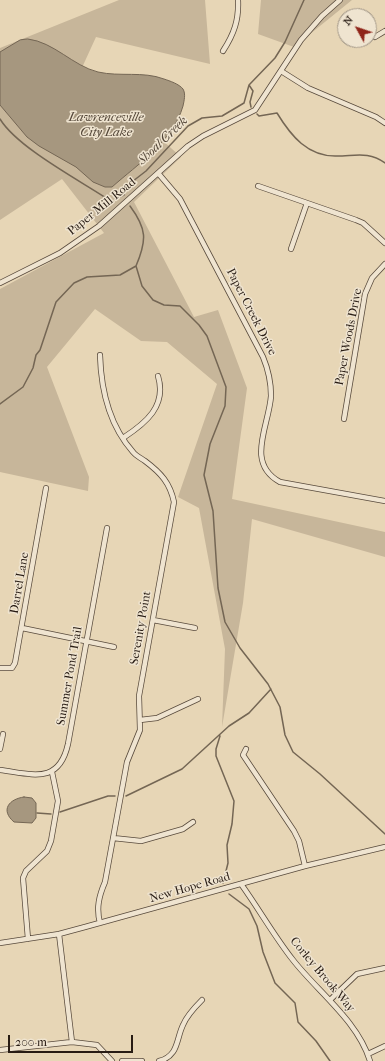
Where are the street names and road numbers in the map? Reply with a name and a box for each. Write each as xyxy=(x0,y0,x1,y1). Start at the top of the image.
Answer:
street label: Paper Mill Road xyxy=(65,175,139,239)
street label: Paper Creek Drive xyxy=(223,266,279,358)
street label: Paper Woods Drive xyxy=(333,287,365,387)
street label: Darrel Lane xyxy=(8,551,32,615)
street label: Serenity Point xyxy=(127,590,155,666)
street label: Summer Pond Trail xyxy=(54,625,86,727)
street label: New Hope Road xyxy=(148,870,232,906)
street label: Corley Brook Way xyxy=(286,935,358,1015)

